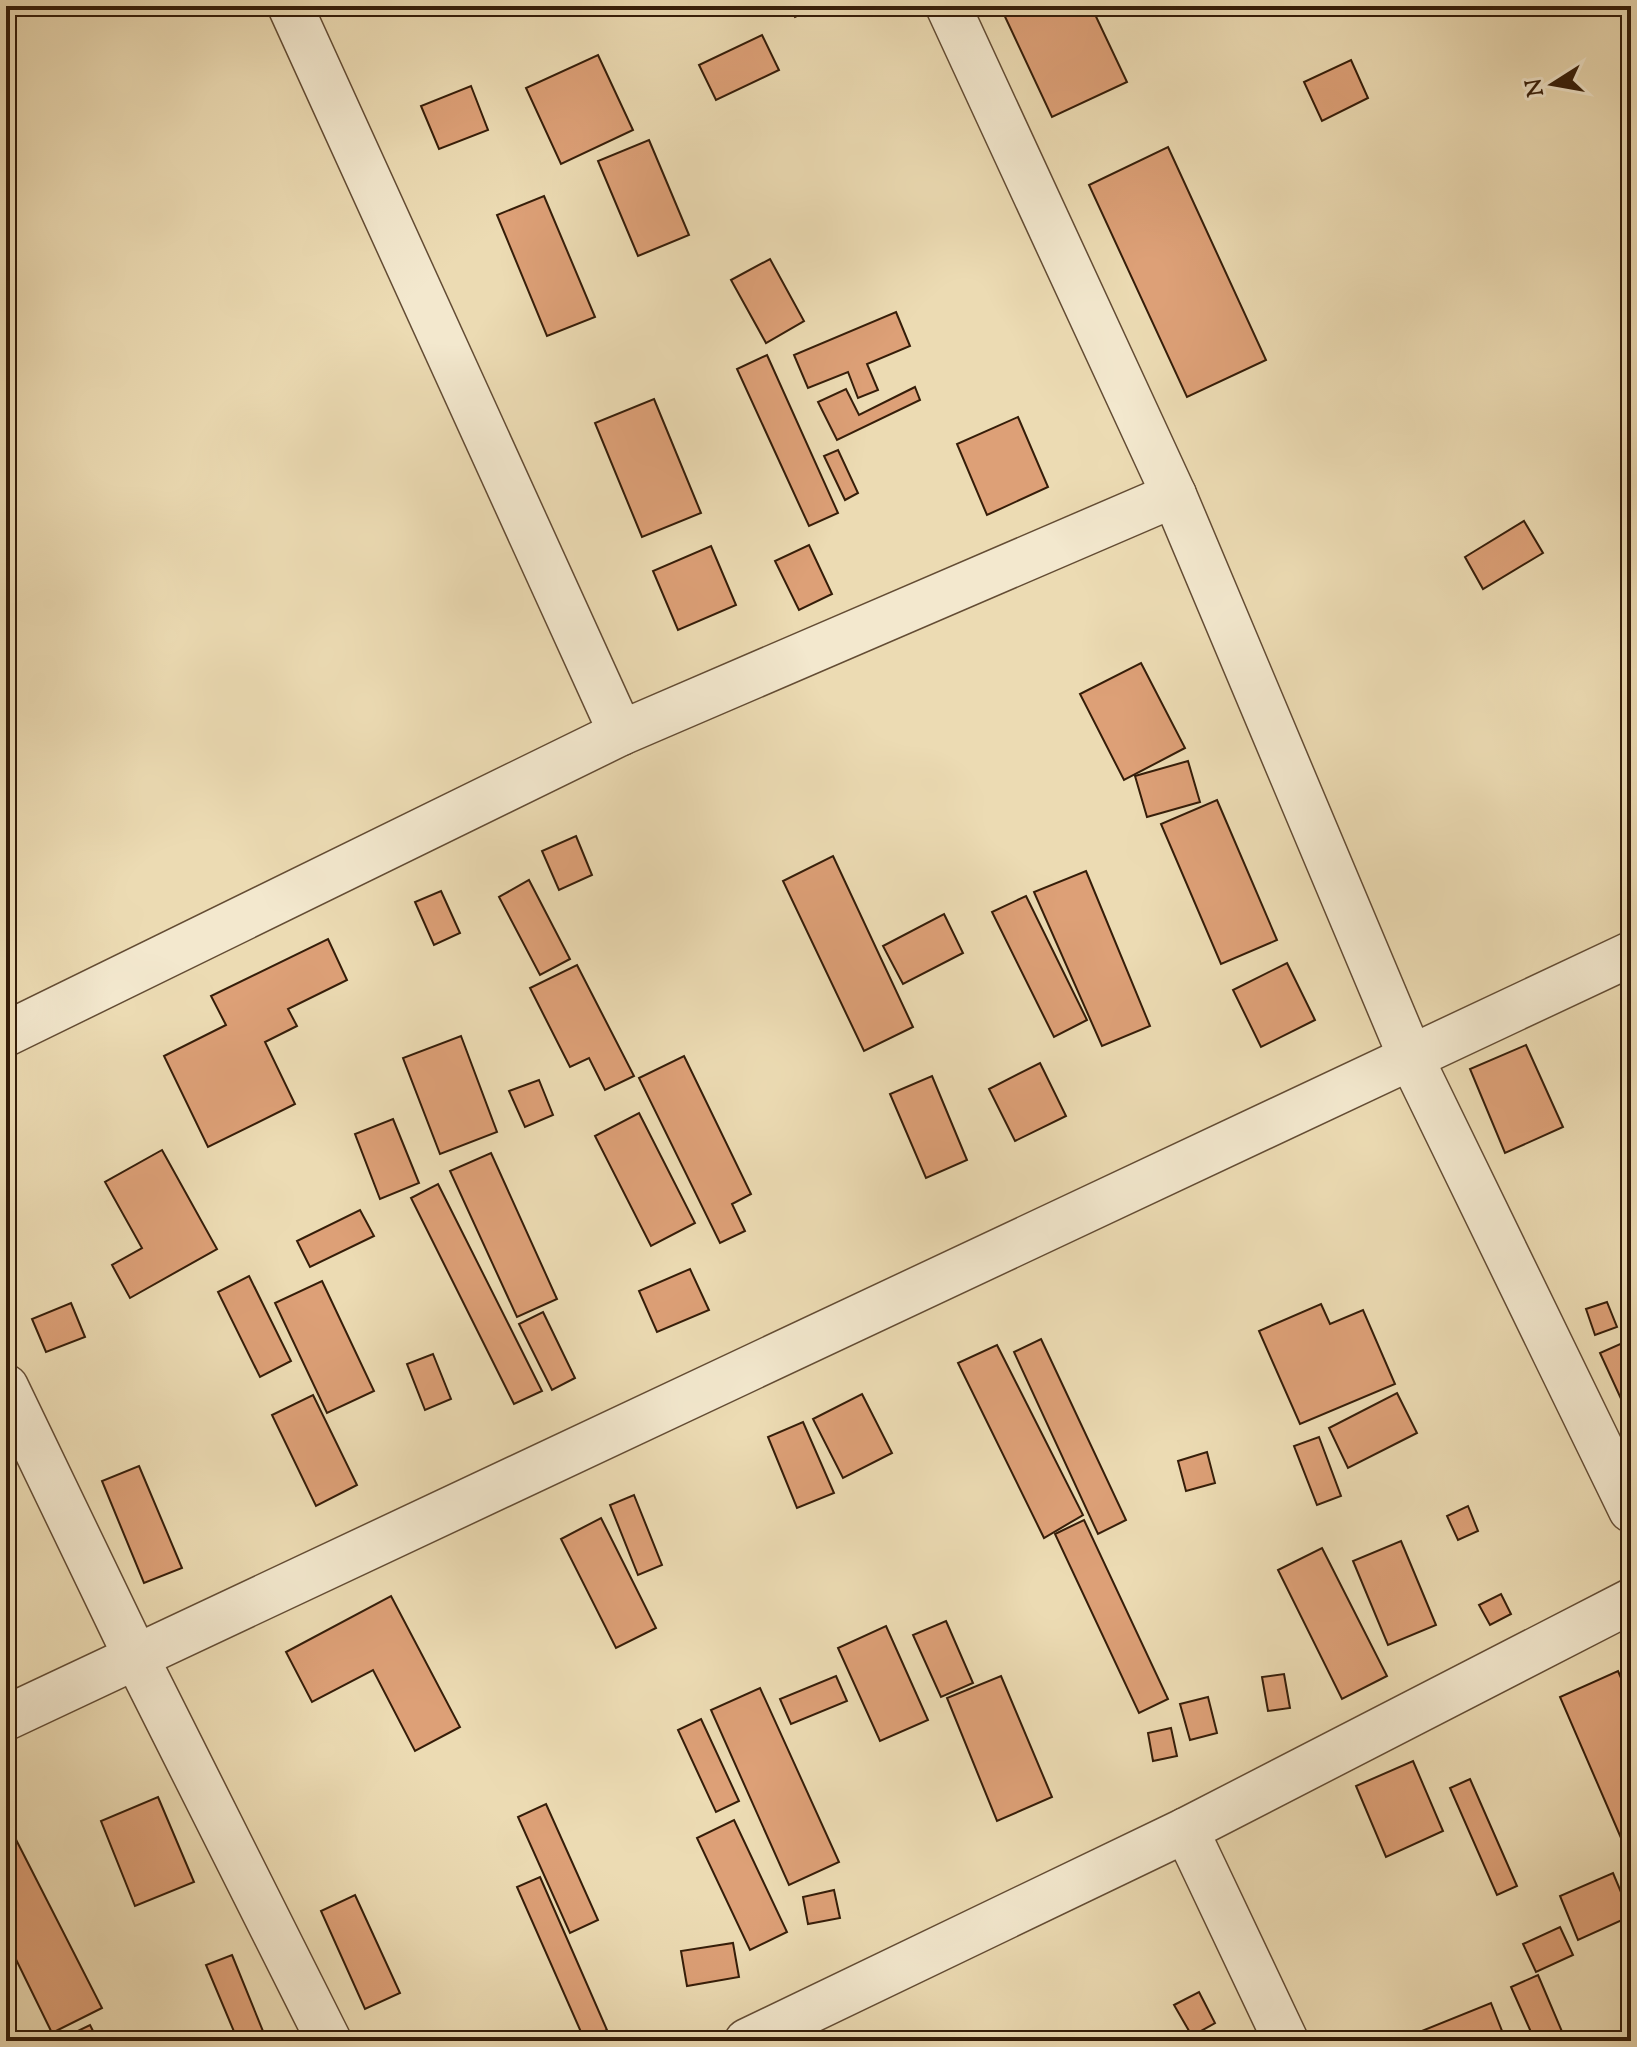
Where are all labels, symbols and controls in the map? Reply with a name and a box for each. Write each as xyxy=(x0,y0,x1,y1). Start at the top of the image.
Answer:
north arrow xyxy=(1513,44,1593,124)
text: N xyxy=(1519,75,1554,99)

